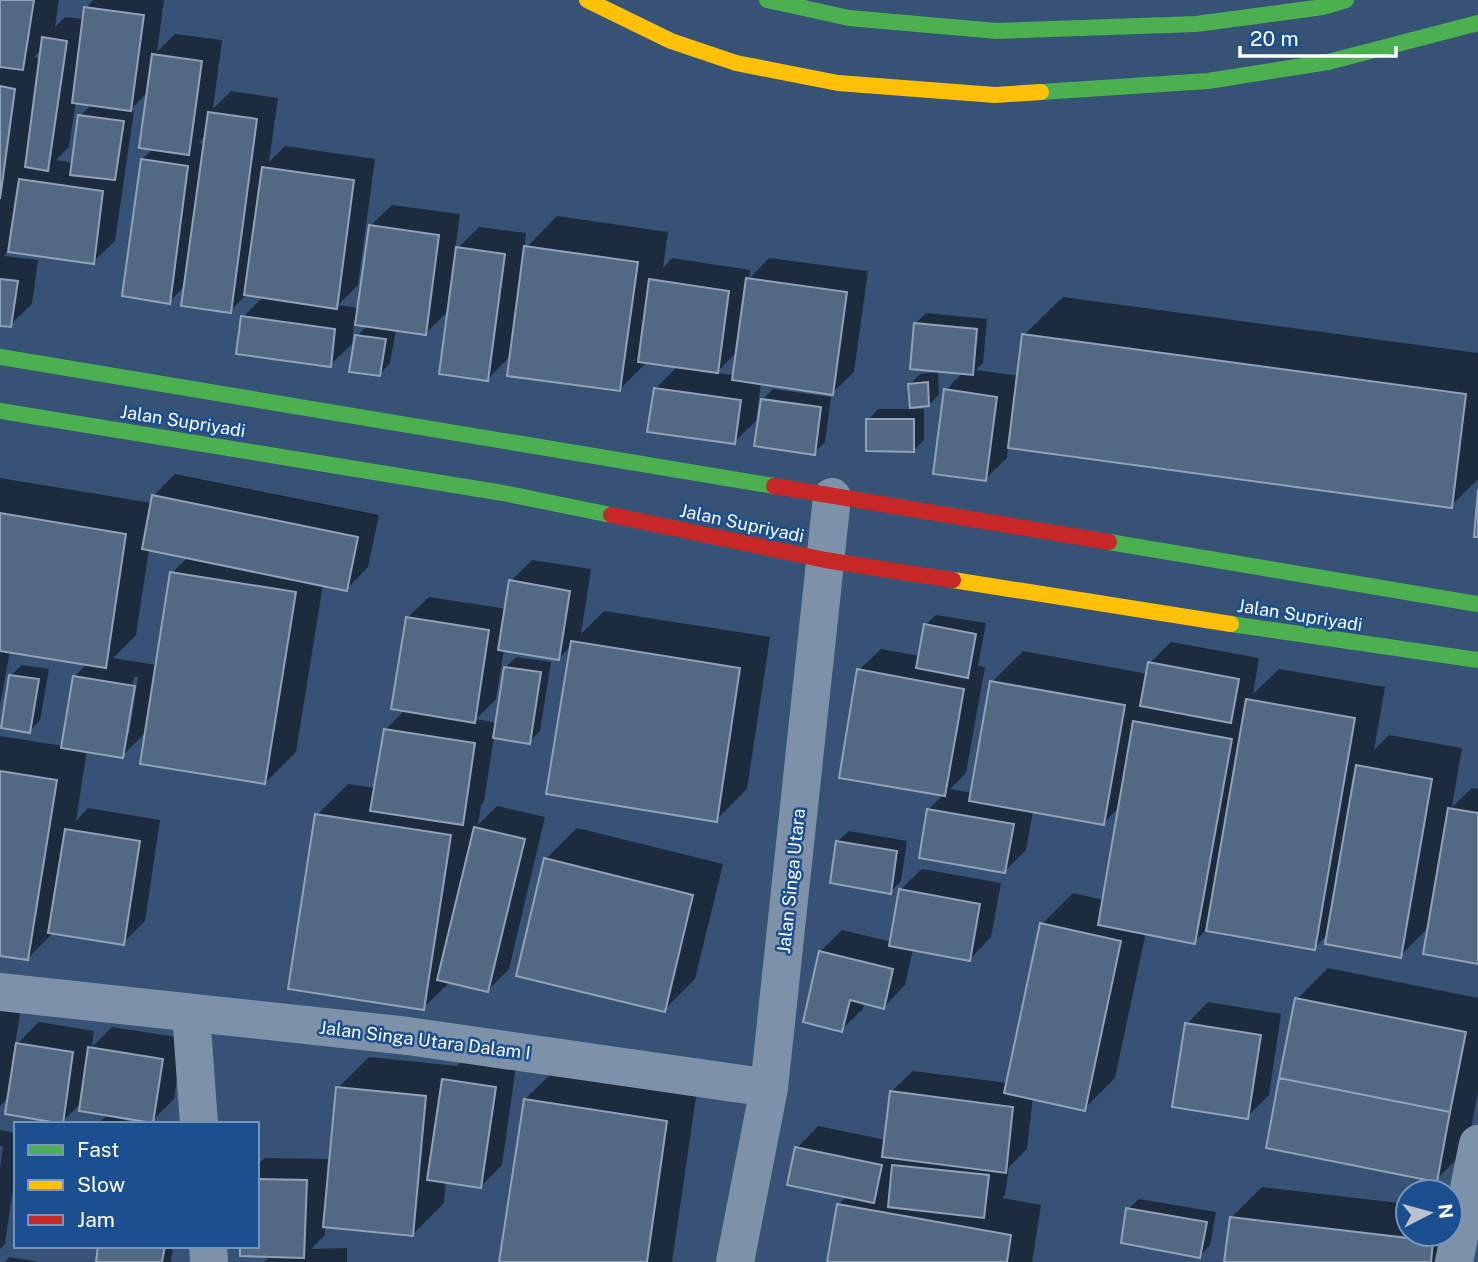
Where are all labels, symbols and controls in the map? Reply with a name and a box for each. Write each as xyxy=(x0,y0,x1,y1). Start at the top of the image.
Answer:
scale bar xyxy=(1240,14,1396,58)
text: 20 m xyxy=(1250,26,1299,51)
street label: Jalan Supriyadi xyxy=(119,401,247,441)
street label: Jalan Supriyadi xyxy=(678,500,806,546)
street label: Jalan Supriyadi xyxy=(1236,595,1364,635)
street label: Jalan Singa Utara xyxy=(773,807,809,955)
street label: Jalan Singa Utara Dalam I xyxy=(318,1017,532,1063)
legend xyxy=(14,1122,259,1248)
text: Fast xyxy=(77,1137,119,1162)
text: Slow xyxy=(77,1172,125,1197)
north arrow xyxy=(1394,1178,1464,1248)
text: N xyxy=(1434,1203,1458,1220)
text: Jam xyxy=(77,1207,115,1232)

